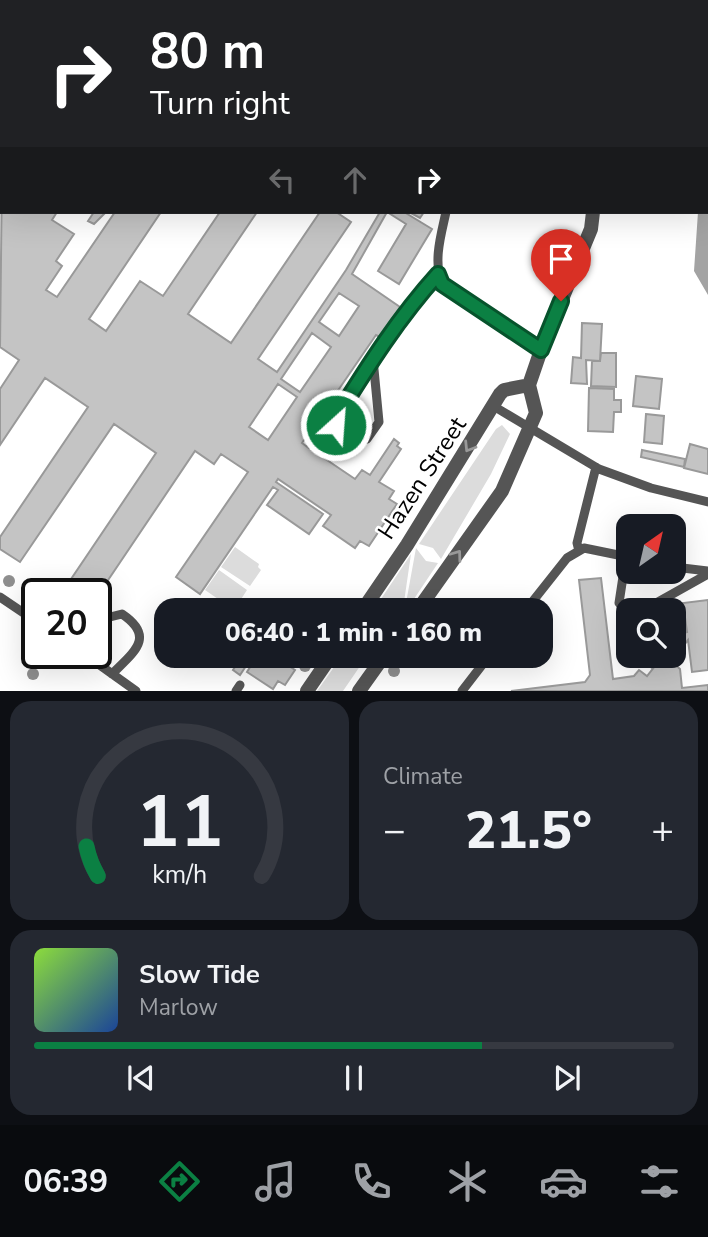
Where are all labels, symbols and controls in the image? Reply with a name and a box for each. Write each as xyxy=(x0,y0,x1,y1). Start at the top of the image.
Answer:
text: 80 m xyxy=(150,18,265,85)
icon: right xyxy=(35,28,126,119)
text: Turn right xyxy=(150,82,290,125)
icon: left xyxy=(263,161,301,199)
icon: ahead xyxy=(336,161,374,199)
icon: right xyxy=(409,161,447,199)
pin xyxy=(531,229,591,301)
icon: arrive xyxy=(542,240,580,278)
position arrow xyxy=(299,388,373,462)
street label: Hazen Street xyxy=(370,410,474,545)
one-way arrow xyxy=(465,439,478,452)
north arrow xyxy=(616,514,686,584)
map controls xyxy=(616,514,686,668)
one-way arrow xyxy=(449,550,461,563)
speed limit sign: 20 xyxy=(21,578,112,669)
button: search xyxy=(616,598,686,668)
text: 06:40 · 1 min · 160 m xyxy=(225,615,482,650)
text: Climate xyxy=(383,761,463,792)
text: 11 xyxy=(136,773,223,873)
text: 21.5° xyxy=(465,795,592,866)
text: − xyxy=(383,805,406,856)
text: + xyxy=(651,805,674,856)
text: km/h xyxy=(152,858,207,892)
text: Slow Tide xyxy=(139,957,260,992)
text: Marlow xyxy=(139,992,218,1023)
icon: previous xyxy=(122,1059,160,1097)
icon: pause xyxy=(335,1059,373,1097)
icon: next xyxy=(548,1059,586,1097)
icon: directions xyxy=(155,1157,204,1206)
icon: music xyxy=(251,1157,300,1206)
icon: phone xyxy=(347,1157,396,1206)
icon: climate xyxy=(443,1157,492,1206)
icon: car xyxy=(539,1157,588,1206)
icon: filters xyxy=(635,1157,684,1206)
text: 06:39 xyxy=(24,1160,108,1203)

